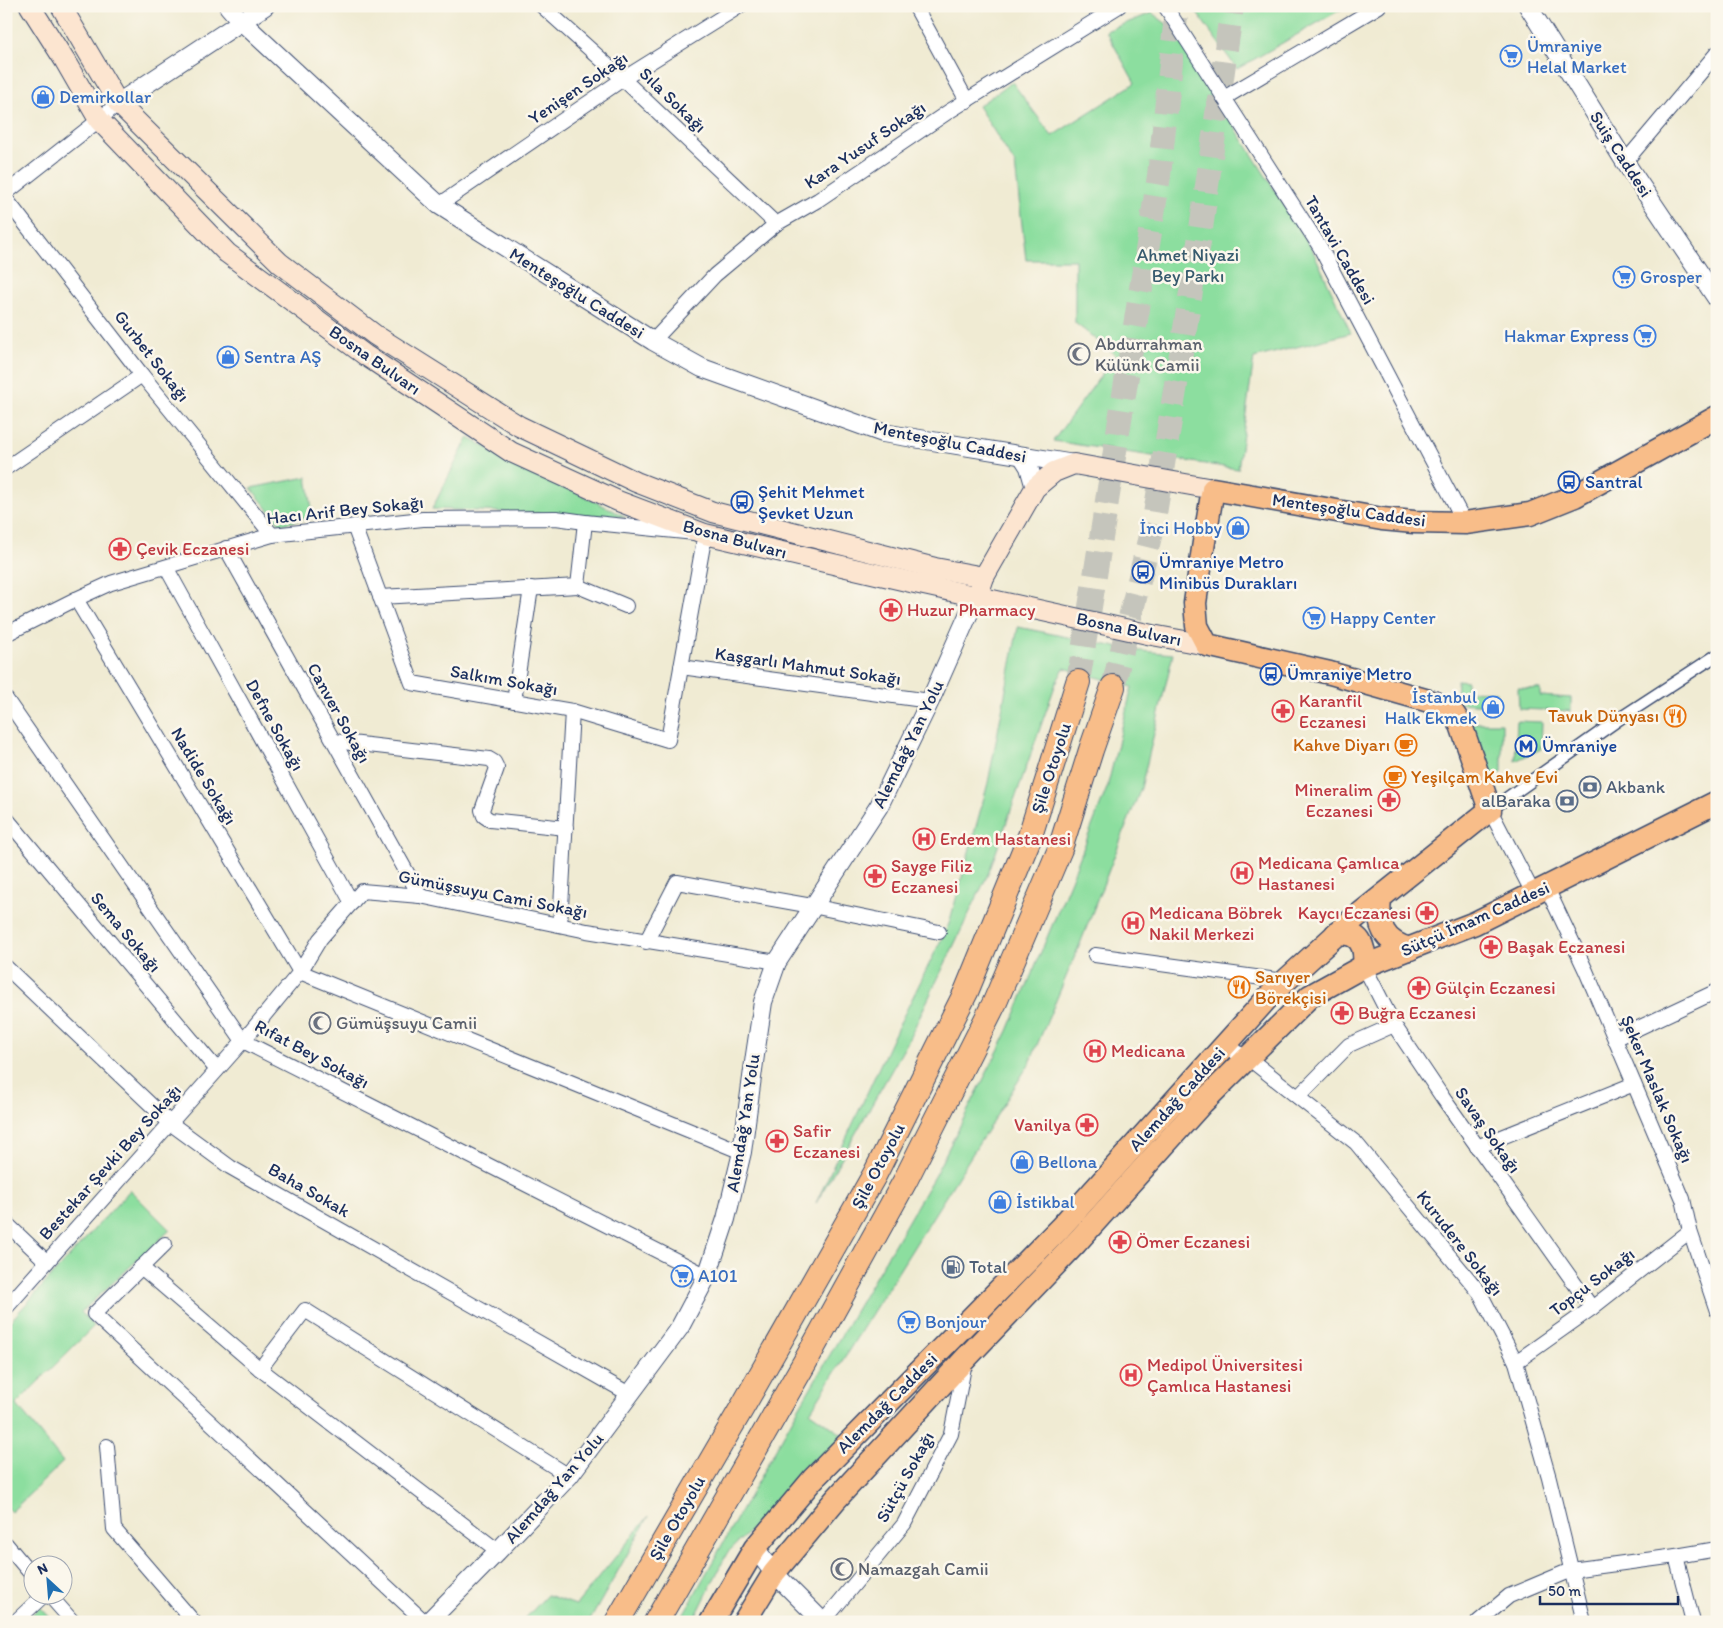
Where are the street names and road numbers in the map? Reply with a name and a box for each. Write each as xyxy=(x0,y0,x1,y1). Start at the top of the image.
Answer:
street label: Yenişen Sokağı xyxy=(524,47,632,129)
street label: Sıla Sokağı xyxy=(635,63,711,137)
street label: Kara Yusuf Sokağı xyxy=(800,96,930,194)
street label: Suiş Caddesi xyxy=(1585,107,1657,201)
street label: Tantavi Caddesi xyxy=(1300,192,1380,308)
street label: Menteşoğlu Caddesi xyxy=(505,243,649,343)
street label: Gurbet Sokağı xyxy=(109,306,195,406)
street label: Bosna Bulvarı xyxy=(325,320,425,400)
street label: Menteşoğlu Caddesi xyxy=(872,416,1028,468)
street label: Menteşoğlu Caddesi xyxy=(1271,488,1427,532)
street label: Hacı Arif Bey Sokağı xyxy=(265,491,425,529)
street label: Bosna Bulvarı xyxy=(681,515,789,563)
street label: Bosna Bulvarı xyxy=(1074,607,1184,651)
street label: Kaşgarlı Mahmut Sokağı xyxy=(714,642,902,690)
street label: Canver Sokağı xyxy=(302,659,376,767)
street label: Salkım Sokağı xyxy=(449,660,559,700)
street label: Defne Sokağı xyxy=(241,675,309,775)
street label: Alemdağ Yan Yolu xyxy=(867,676,949,812)
street label: Şile Otoyolu xyxy=(1026,720,1076,816)
street label: Nadide Sokağı xyxy=(166,723,242,829)
street label: Gümüşsuyu Cami Sokağı xyxy=(397,865,589,923)
street label: Sütçü İmam Caddesi xyxy=(1397,876,1553,962)
street label: Sema Sokağı xyxy=(86,887,166,977)
street label: Şeker Maslak Sokağı xyxy=(1616,1012,1698,1166)
street label: Rıfat Bey Sokağı xyxy=(251,1015,373,1093)
street label: Alemdağ Caddesi xyxy=(1124,1042,1230,1156)
street label: Alemdağ Yan Yolu xyxy=(721,1052,765,1194)
street label: Bestekar Şevki Bey Sokağı xyxy=(34,1079,186,1245)
street label: Savaş Sokağı xyxy=(1450,1083,1526,1177)
street label: Şile Otoyolu xyxy=(846,1119,910,1213)
street label: Baha Sokak xyxy=(264,1158,354,1223)
street label: Kurudere Sokağı xyxy=(1412,1186,1508,1300)
street label: Topçu Sokağı xyxy=(1545,1243,1639,1321)
street label: Alemdağ Caddesi xyxy=(832,1348,942,1458)
street label: Alemdağ Yan Yolu xyxy=(500,1428,608,1548)
street label: Sütçü Sokağı xyxy=(871,1428,939,1526)
street label: Şile Otoyolu xyxy=(644,1472,710,1564)

